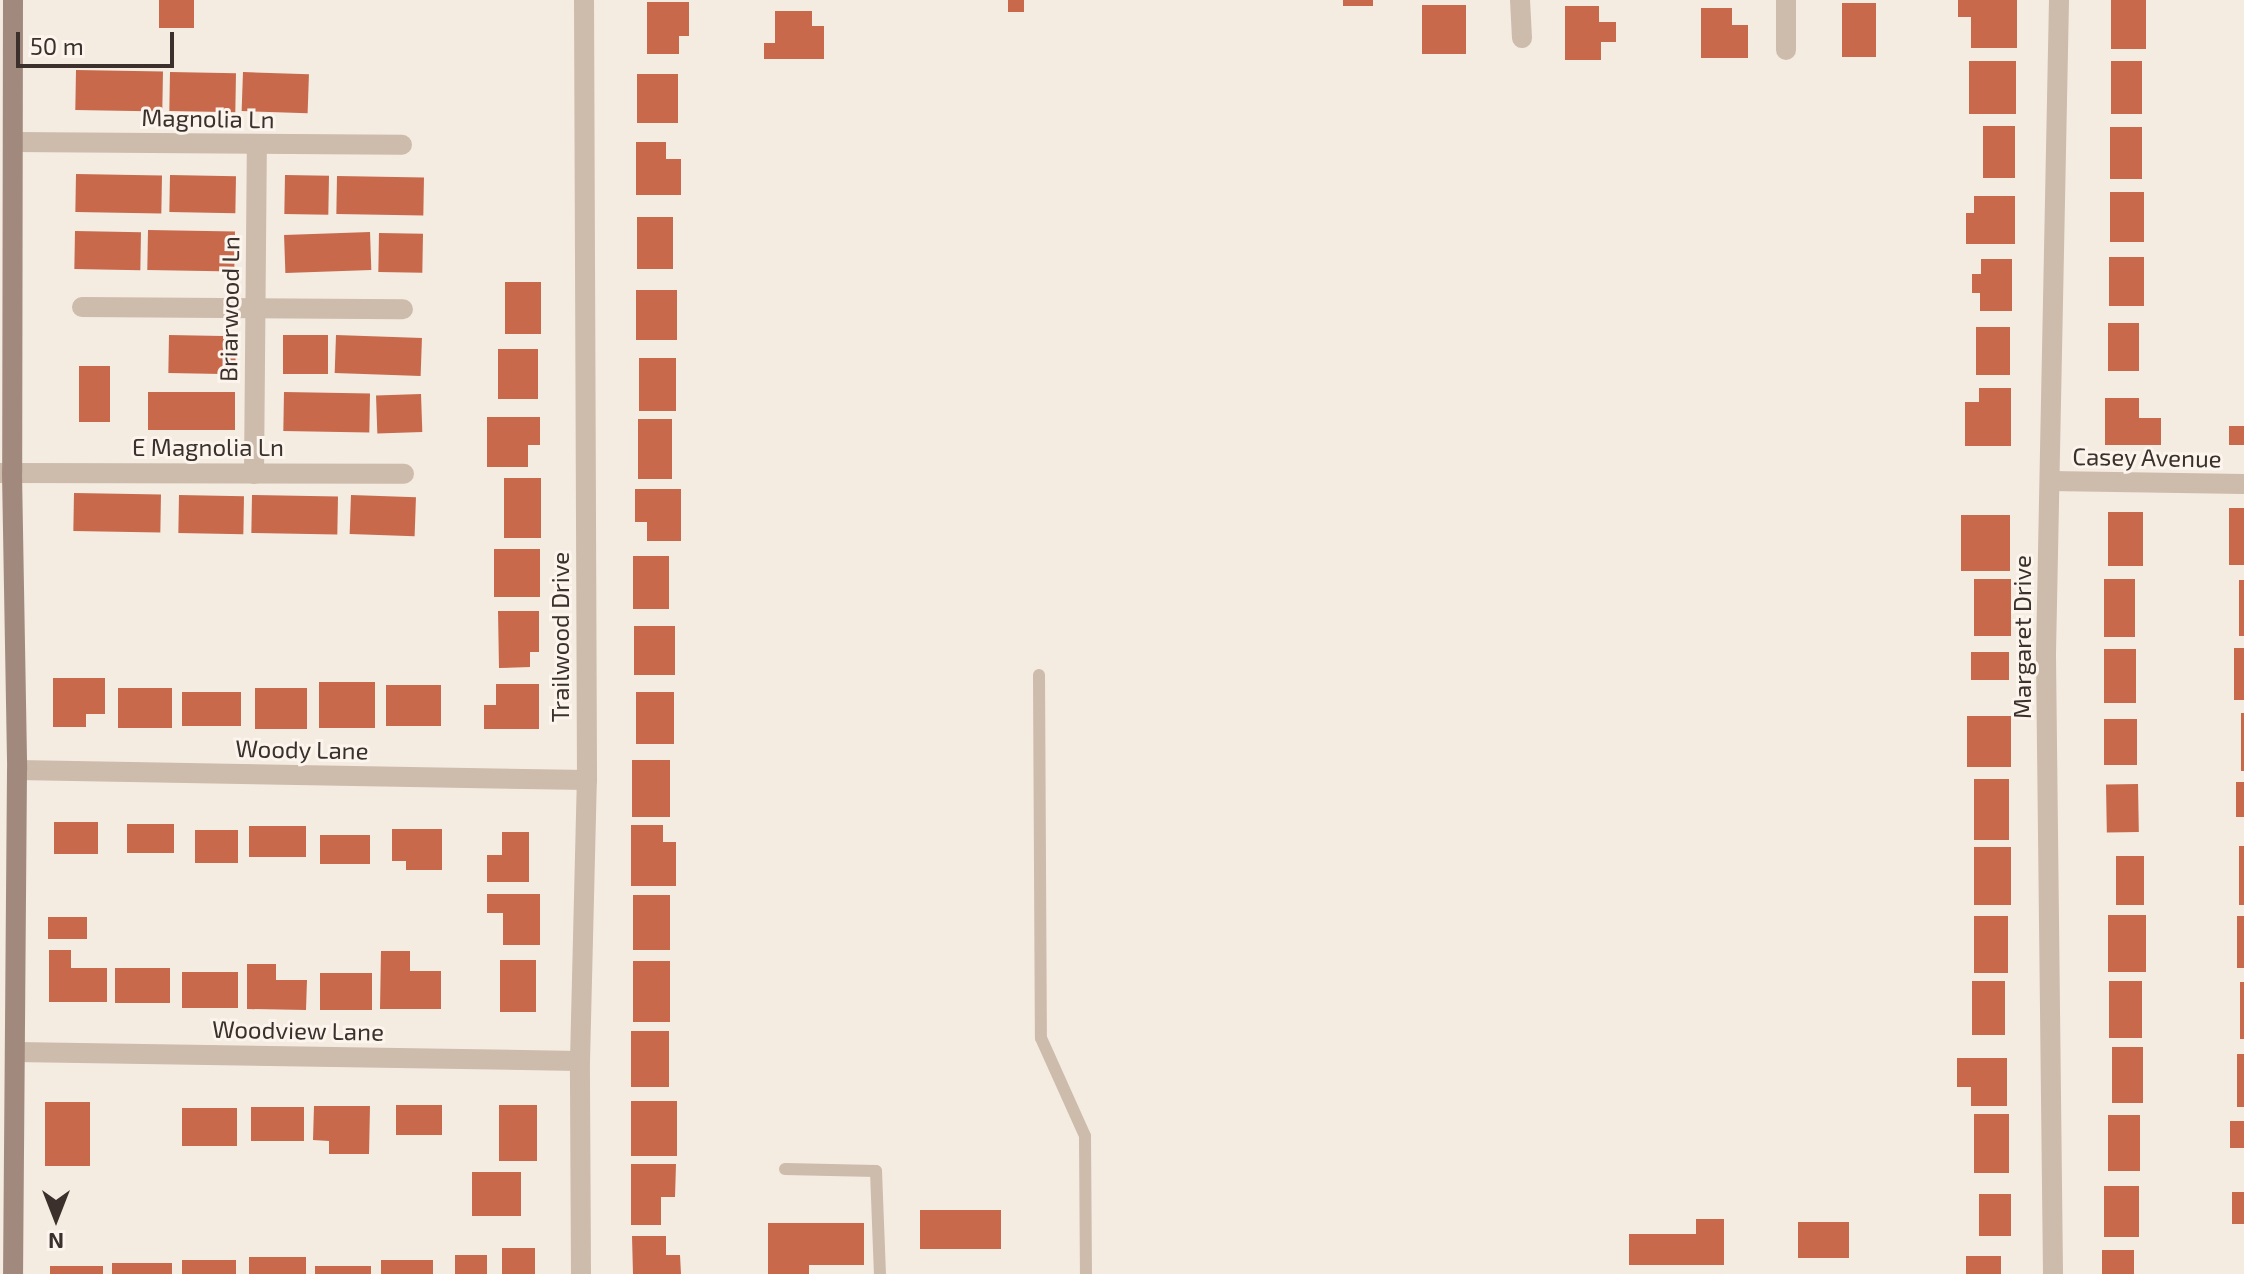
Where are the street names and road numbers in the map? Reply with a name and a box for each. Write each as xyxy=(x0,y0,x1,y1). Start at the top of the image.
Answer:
street label: Magnolia Ln xyxy=(141,102,275,134)
street label: Briarwood Ln xyxy=(213,236,245,382)
street label: E Magnolia Ln xyxy=(132,433,284,461)
street label: Casey Avenue xyxy=(2072,441,2222,473)
street label: Trailwood Drive xyxy=(546,552,574,722)
street label: Margaret Drive xyxy=(2008,555,2036,719)
street label: Woody Lane xyxy=(235,733,369,765)
street label: Woodview Lane xyxy=(212,1014,384,1046)

